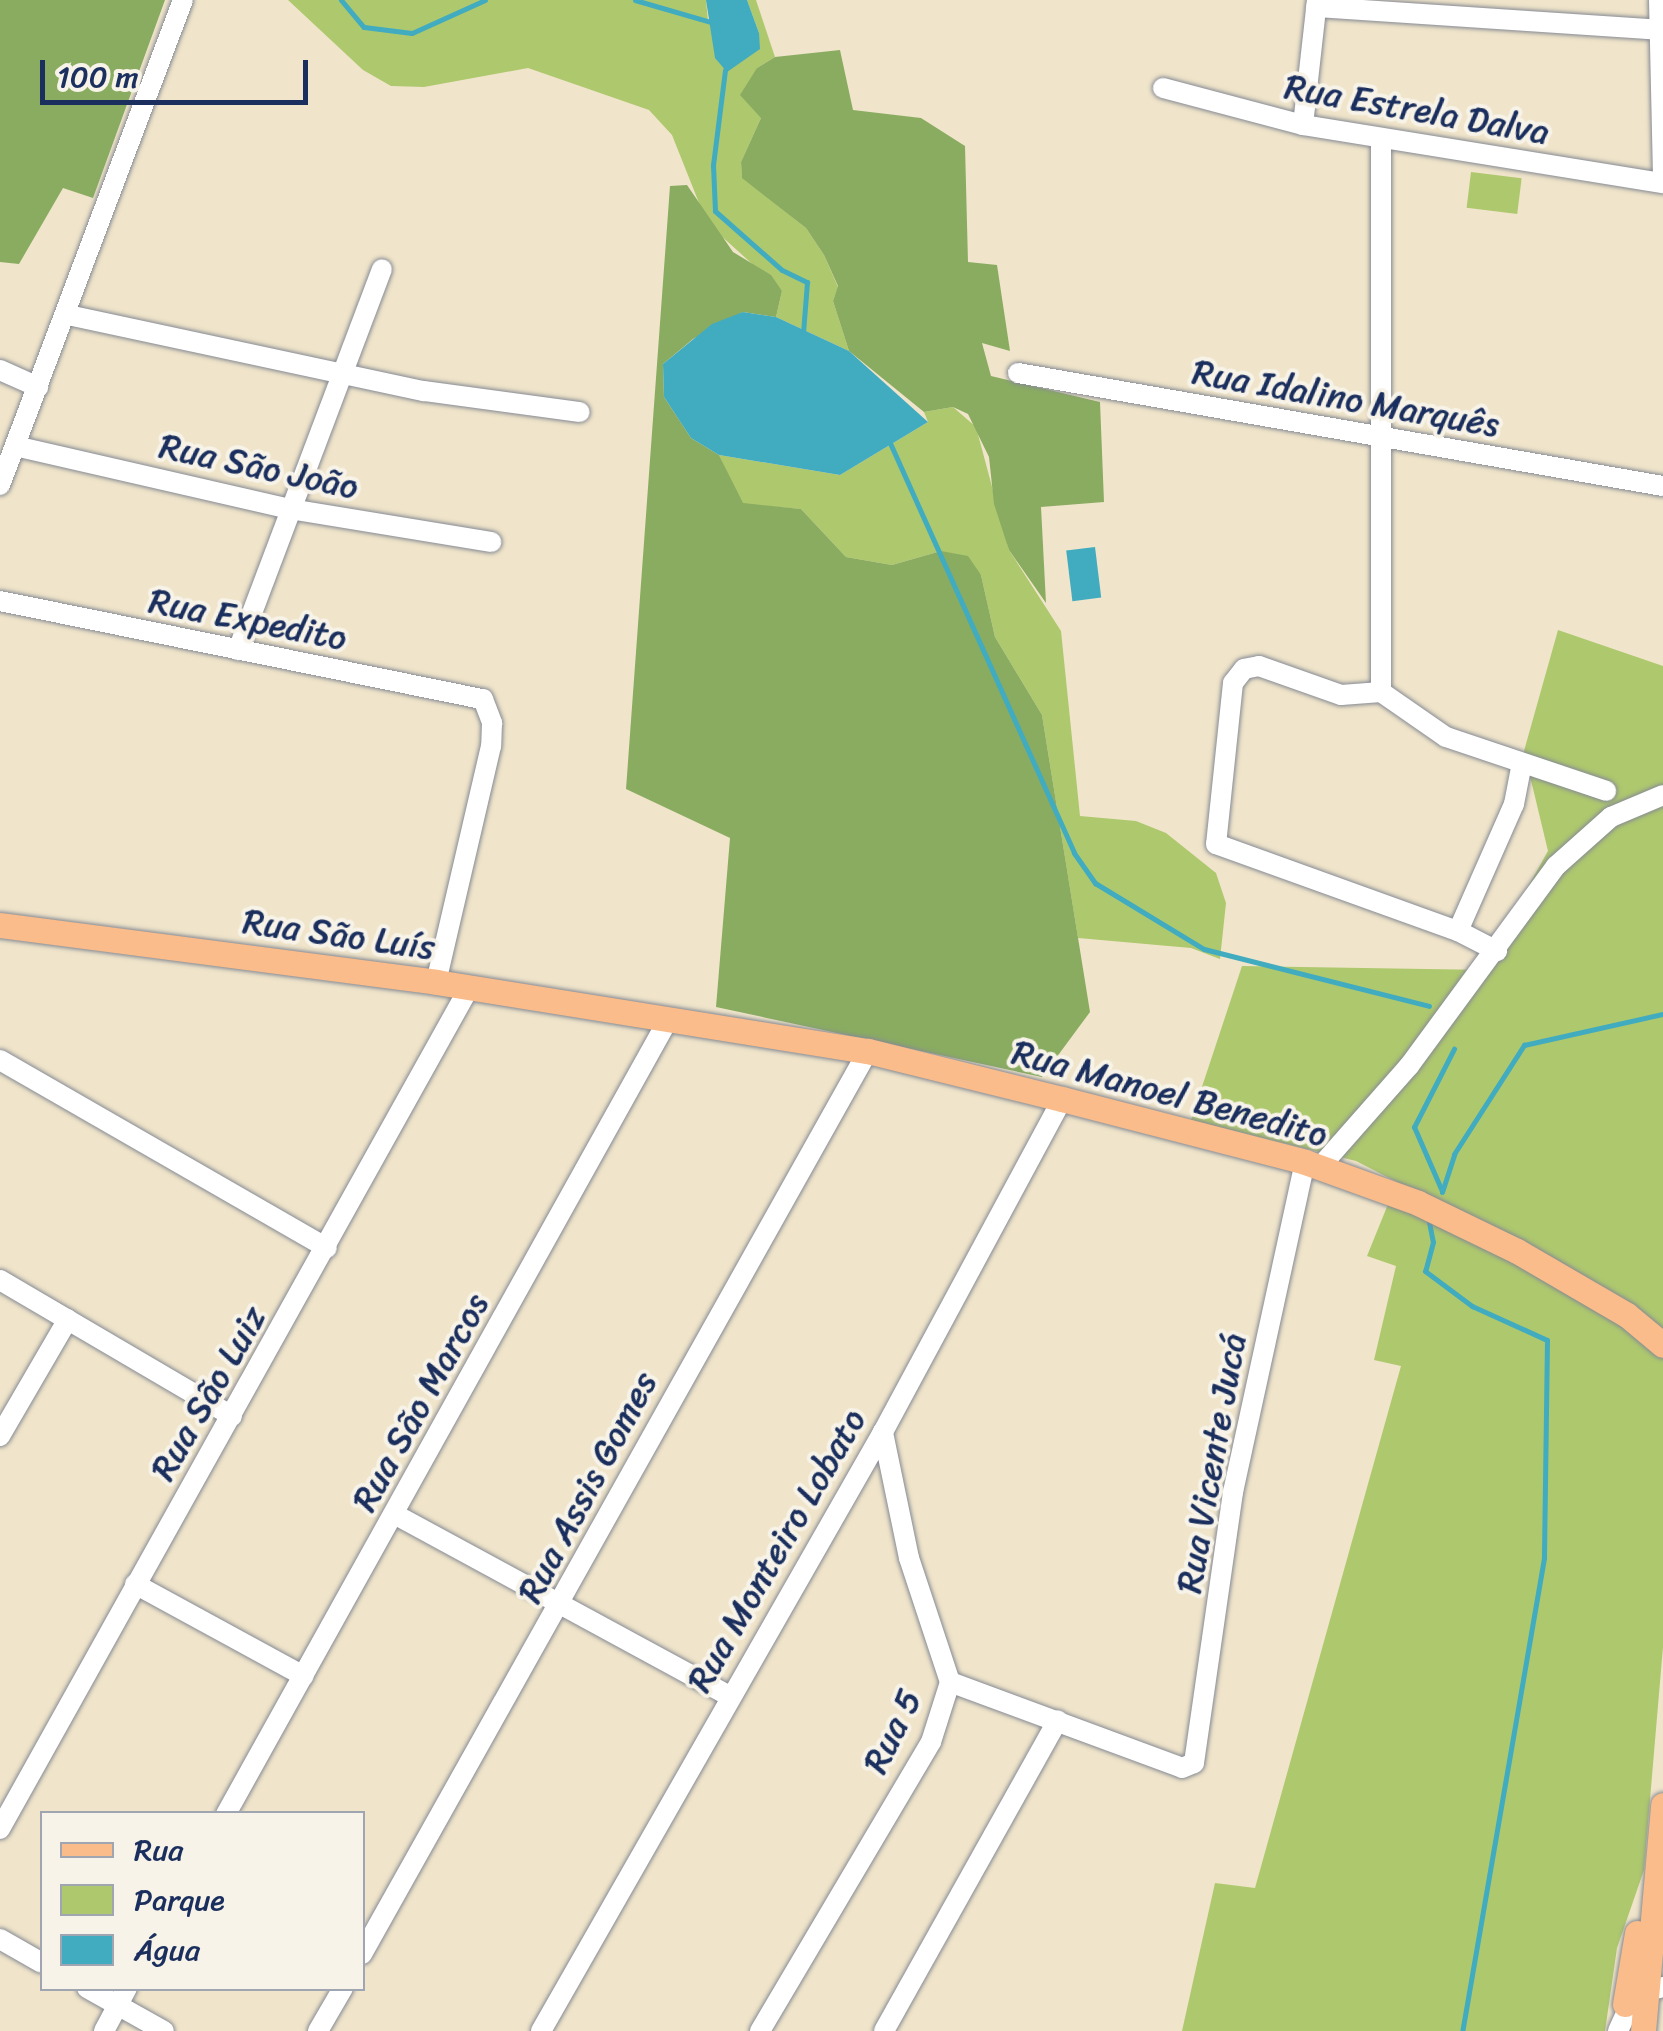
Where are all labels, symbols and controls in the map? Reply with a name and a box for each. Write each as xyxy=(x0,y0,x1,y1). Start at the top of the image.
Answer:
scale bar xyxy=(45,40,312,102)
text: 100 m xyxy=(57,50,139,104)
street label: Rua Estrela Dalva xyxy=(1281,65,1553,153)
street label: Rua Idalino Marquês xyxy=(1190,350,1502,446)
street label: Rua São João xyxy=(156,424,362,508)
street label: Rua Expedito xyxy=(145,579,351,659)
street label: Rua São Luís xyxy=(240,900,438,968)
street label: Rua Manoel Benedito xyxy=(1009,1031,1331,1155)
street label: Rua São Marcos xyxy=(343,1285,497,1519)
street label: Rua São Luiz xyxy=(141,1298,275,1488)
street label: Rua Vicente Jucá xyxy=(1168,1330,1254,1596)
street label: Rua Assis Gomes xyxy=(508,1364,666,1610)
street label: Rua Monteiro Lobato xyxy=(678,1401,874,1699)
street label: Rua 5 xyxy=(854,1682,930,1780)
legend xyxy=(40,1811,365,1991)
text: Rua xyxy=(134,1823,183,1877)
text: Parque xyxy=(134,1873,225,1927)
text: Água xyxy=(134,1923,200,1977)

